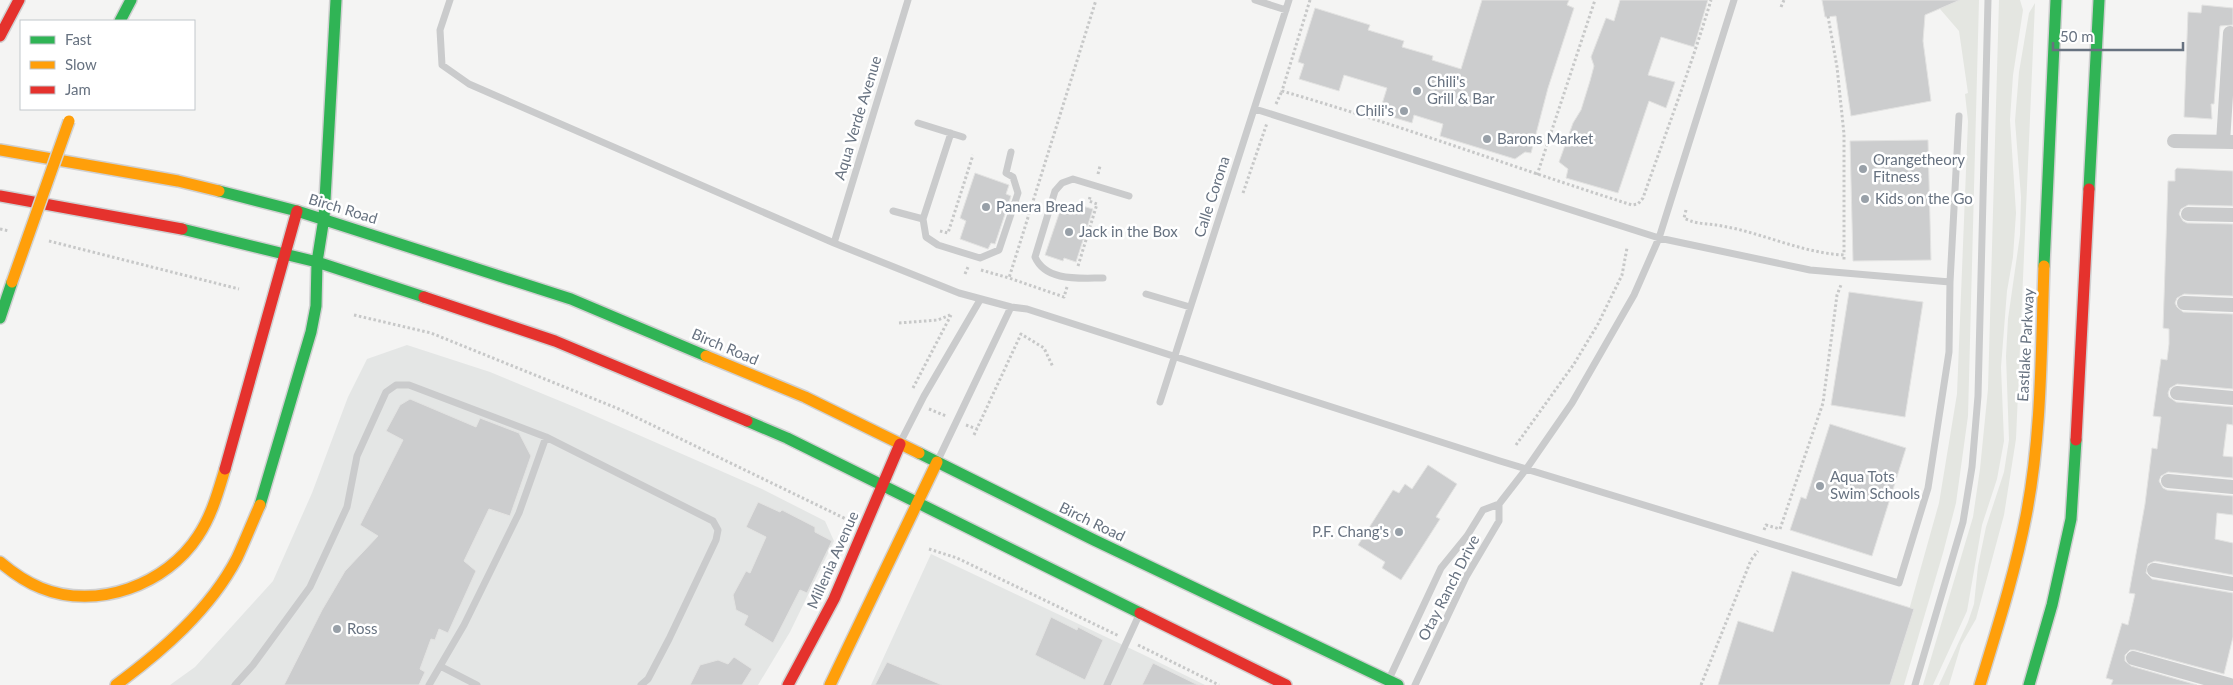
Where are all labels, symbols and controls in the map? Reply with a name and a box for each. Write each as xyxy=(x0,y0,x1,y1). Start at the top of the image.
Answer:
legend xyxy=(20,20,195,110)
scale bar xyxy=(2053,20,2183,52)
text: 50 m xyxy=(2060,27,2094,45)
text: Fast xyxy=(65,30,92,48)
street label: Aqua Verde Avenue xyxy=(830,53,885,182)
text: Slow xyxy=(65,55,97,73)
place label: Chili's Grill & Bar xyxy=(1427,72,1495,107)
text: Jam xyxy=(65,80,91,98)
marker: Chili's Grill & Bar xyxy=(1411,85,1423,97)
place label: Chili's xyxy=(1355,101,1394,119)
marker: Chili's xyxy=(1398,105,1410,117)
place label: Barons Market xyxy=(1497,129,1594,147)
marker: Barons Market xyxy=(1481,133,1493,145)
place label: Orangetheory Fitness xyxy=(1873,150,1965,185)
street label: Calle Corona xyxy=(1189,154,1233,239)
marker: Orangetheory Fitness xyxy=(1857,163,1869,175)
street label: Birch Road xyxy=(307,189,380,227)
place label: Kids on the Go xyxy=(1875,189,1973,207)
marker: Kids on the Go xyxy=(1859,193,1871,205)
place label: Panera Bread xyxy=(996,197,1084,215)
marker: Panera Bread xyxy=(980,201,992,213)
place label: Jack in the Box xyxy=(1079,222,1178,240)
marker: Jack in the Box xyxy=(1063,226,1075,238)
street label: Eastlake Parkway xyxy=(2013,287,2037,402)
street label: Birch Road xyxy=(689,324,762,368)
place label: Aqua Tots Swim Schools xyxy=(1830,467,1920,502)
marker: Aqua Tots Swim Schools xyxy=(1814,480,1826,492)
street label: Birch Road xyxy=(1057,497,1128,545)
street label: Millenia Avenue xyxy=(803,508,862,611)
place label: P.F. Chang's xyxy=(1312,522,1389,540)
marker: P.F. Chang's xyxy=(1393,526,1405,538)
street label: Otay Ranch Drive xyxy=(1414,532,1483,643)
place label: Ross xyxy=(347,619,377,637)
marker: Ross xyxy=(331,623,343,635)

